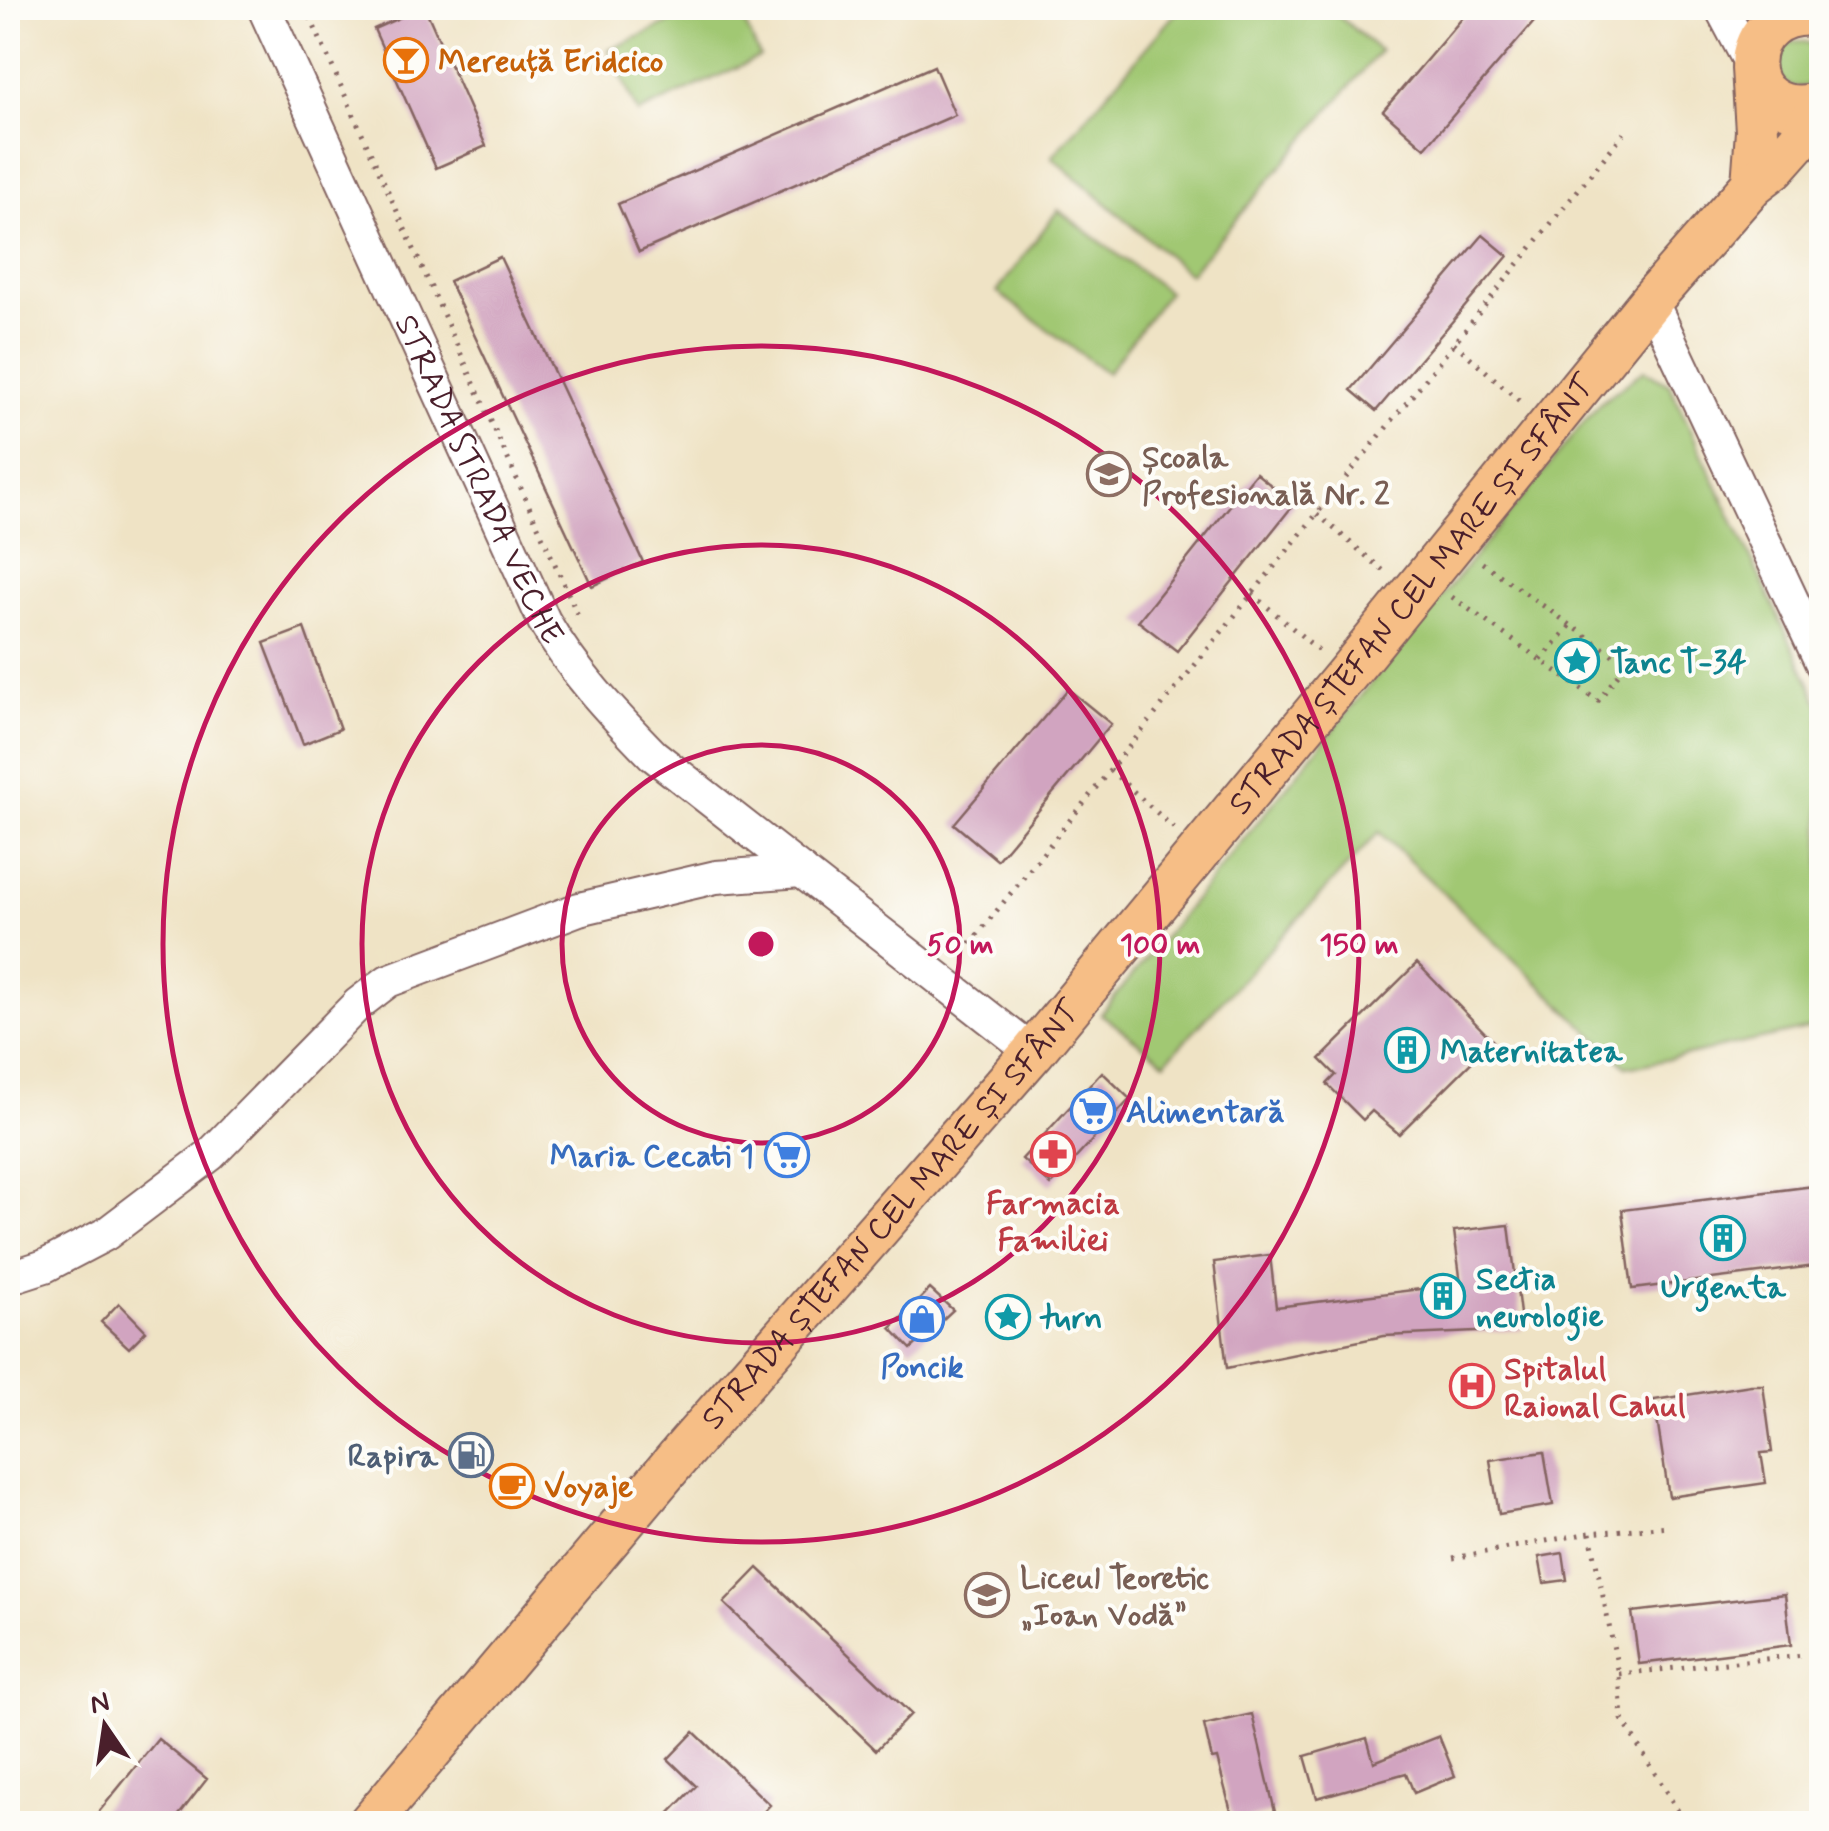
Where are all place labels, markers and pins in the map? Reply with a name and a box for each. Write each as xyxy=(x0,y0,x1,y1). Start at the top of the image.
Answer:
bar icon: Mereuță Eridcico xyxy=(383,37,429,83)
place label: Mereuță Eridcico xyxy=(438,41,663,83)
place label: Școala Profesională Nr. 2 xyxy=(1142,437,1390,516)
school or university icon: Școala Profesională Nr. 2 xyxy=(1086,451,1132,497)
place icon: Tanc T-34 xyxy=(1554,638,1600,684)
place label: Tanc T-34 xyxy=(1610,642,1747,684)
centre of rings xyxy=(743,926,779,962)
building icon: Maternitatea xyxy=(1384,1027,1430,1073)
place label: Maternitatea xyxy=(1440,1031,1623,1073)
supermarket icon: Alimentară xyxy=(1070,1088,1116,1134)
place label: Alimentară xyxy=(1126,1092,1285,1134)
pharmacy icon: Farmacia Familiei xyxy=(1030,1131,1076,1177)
supermarket icon: Maria Cecati 1 xyxy=(764,1132,810,1178)
place label: Maria Cecati 1 xyxy=(550,1136,754,1178)
place label: Farmacia Familiei xyxy=(986,1183,1120,1262)
building icon: Urgenta xyxy=(1700,1215,1746,1261)
place label: Sectia neurologie xyxy=(1476,1259,1604,1342)
place label: Urgenta xyxy=(1660,1267,1786,1313)
building icon: Sectia neurologie xyxy=(1420,1273,1466,1319)
place icon: turn xyxy=(985,1294,1031,1340)
shop icon: Poncik xyxy=(899,1296,945,1342)
place label: turn xyxy=(1039,1298,1102,1340)
place label: Poncik xyxy=(880,1347,964,1389)
place label: Spitalul Raional Cahul xyxy=(1504,1349,1686,1428)
hospital icon: Spitalul Raional Cahul xyxy=(1449,1363,1495,1409)
fuel station icon: Rapira xyxy=(448,1432,494,1478)
place label: Rapira xyxy=(348,1436,439,1478)
cafe icon: Voyaje xyxy=(489,1463,535,1509)
place label: Voyaje xyxy=(544,1467,633,1510)
place label: Liceul Teoretic „Ioan Vodă” xyxy=(1020,1558,1209,1637)
school or university icon: Liceul Teoretic „Ioan Vodă” xyxy=(964,1572,1010,1618)

